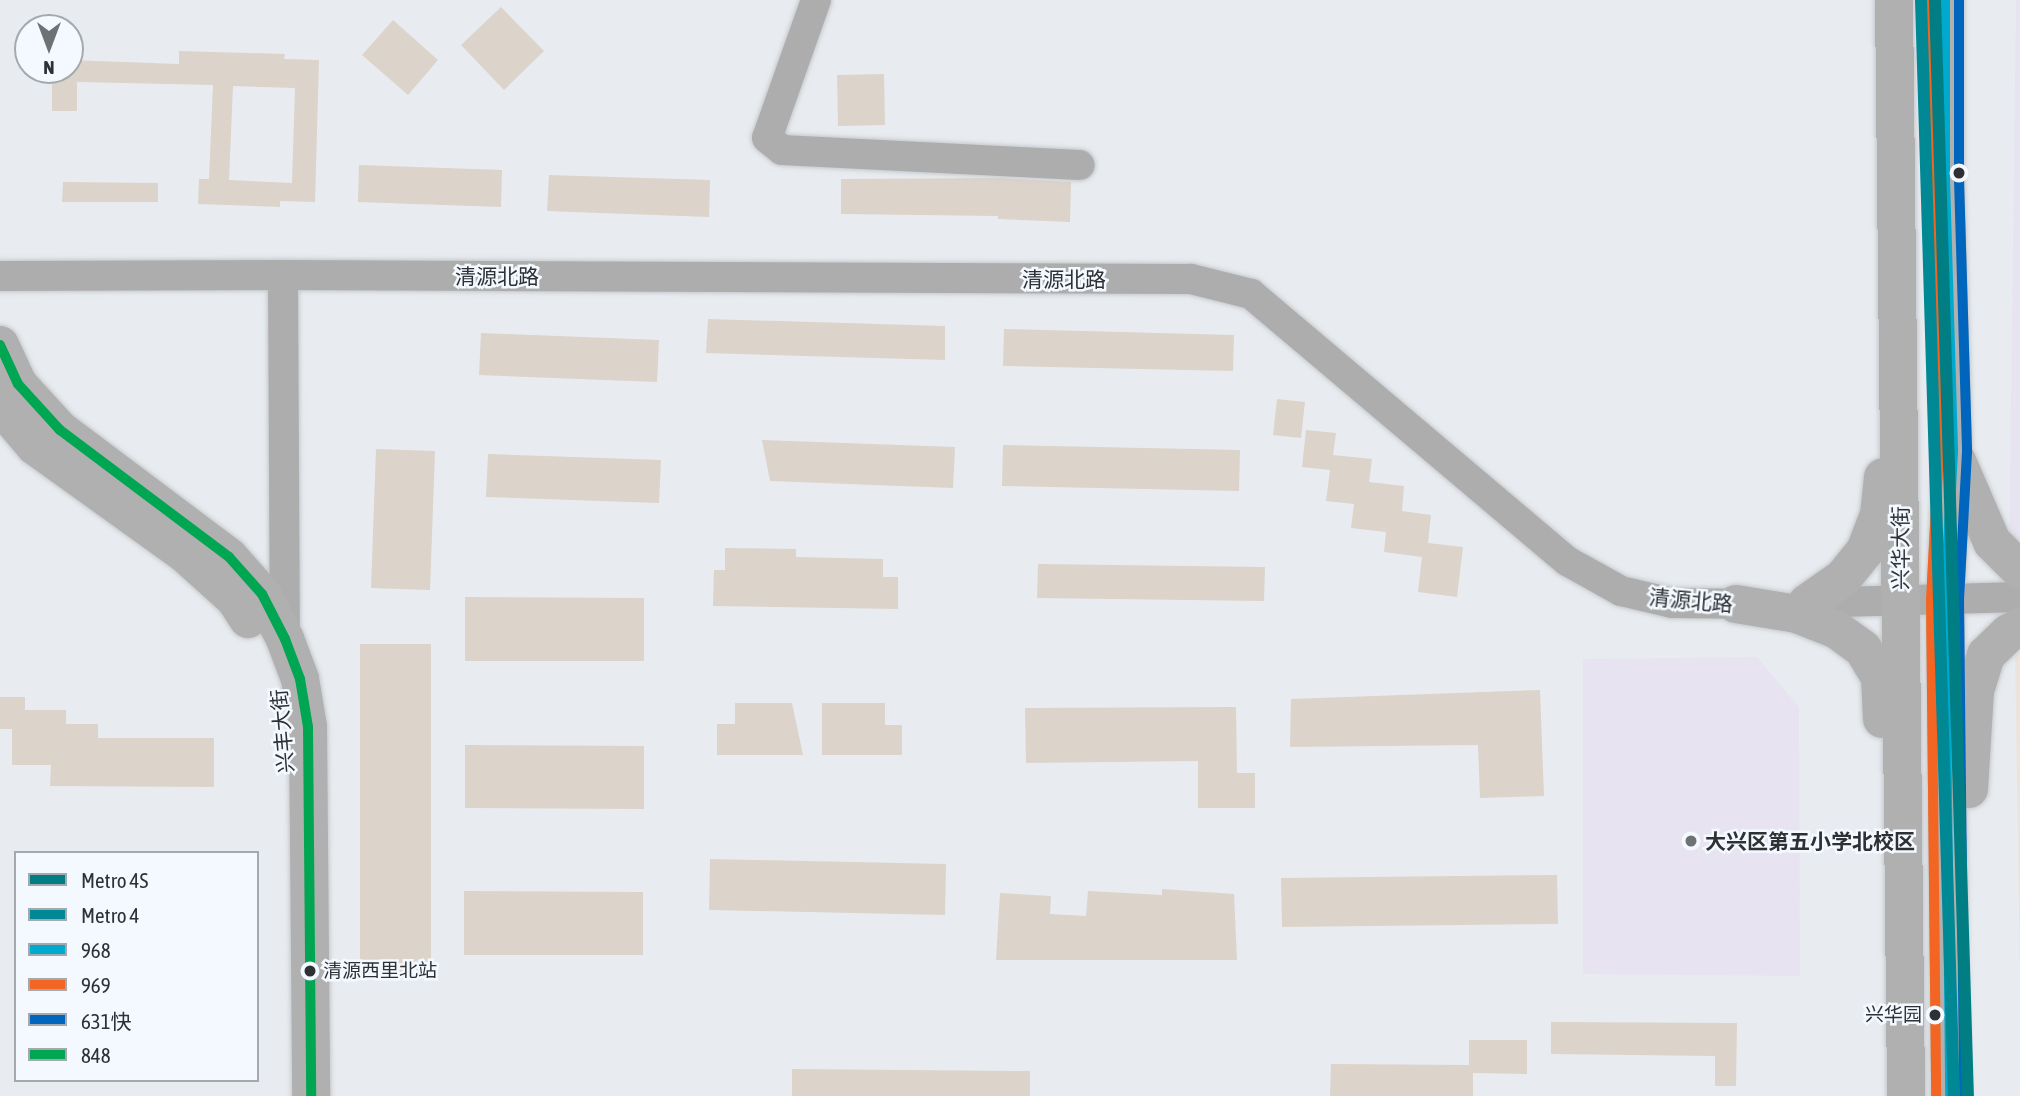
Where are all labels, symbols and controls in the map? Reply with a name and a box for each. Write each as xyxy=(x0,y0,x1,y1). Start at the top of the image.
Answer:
north arrow xyxy=(14,14,84,84)
text: N xyxy=(43,57,55,79)
unlabelled marker xyxy=(1952,166,1966,180)
street label: 清源北路 xyxy=(455,263,539,289)
street label: 清源北路 xyxy=(1022,266,1106,292)
street label: 兴华大街 xyxy=(1887,506,1913,590)
street label: 清源北路 xyxy=(1648,584,1734,616)
street label: 兴丰大街 xyxy=(266,688,298,774)
place label: 大兴区第五小学北校区 xyxy=(1705,828,1915,854)
marker: 大兴区第五小学北校区 xyxy=(1683,833,1699,849)
legend xyxy=(14,851,259,1082)
text: Metro 4S xyxy=(81,868,148,892)
text: Metro 4 xyxy=(81,903,139,927)
text: 968 xyxy=(81,938,111,962)
place label: 清源西里北站 xyxy=(323,960,437,982)
marker: 清源西里北站 xyxy=(303,964,317,978)
text: 969 xyxy=(81,973,111,997)
place label: 兴华园 xyxy=(1865,1004,1922,1026)
marker: 兴华园 xyxy=(1928,1008,1942,1022)
text: 631快 xyxy=(81,1009,132,1033)
text: 848 xyxy=(81,1043,111,1067)

